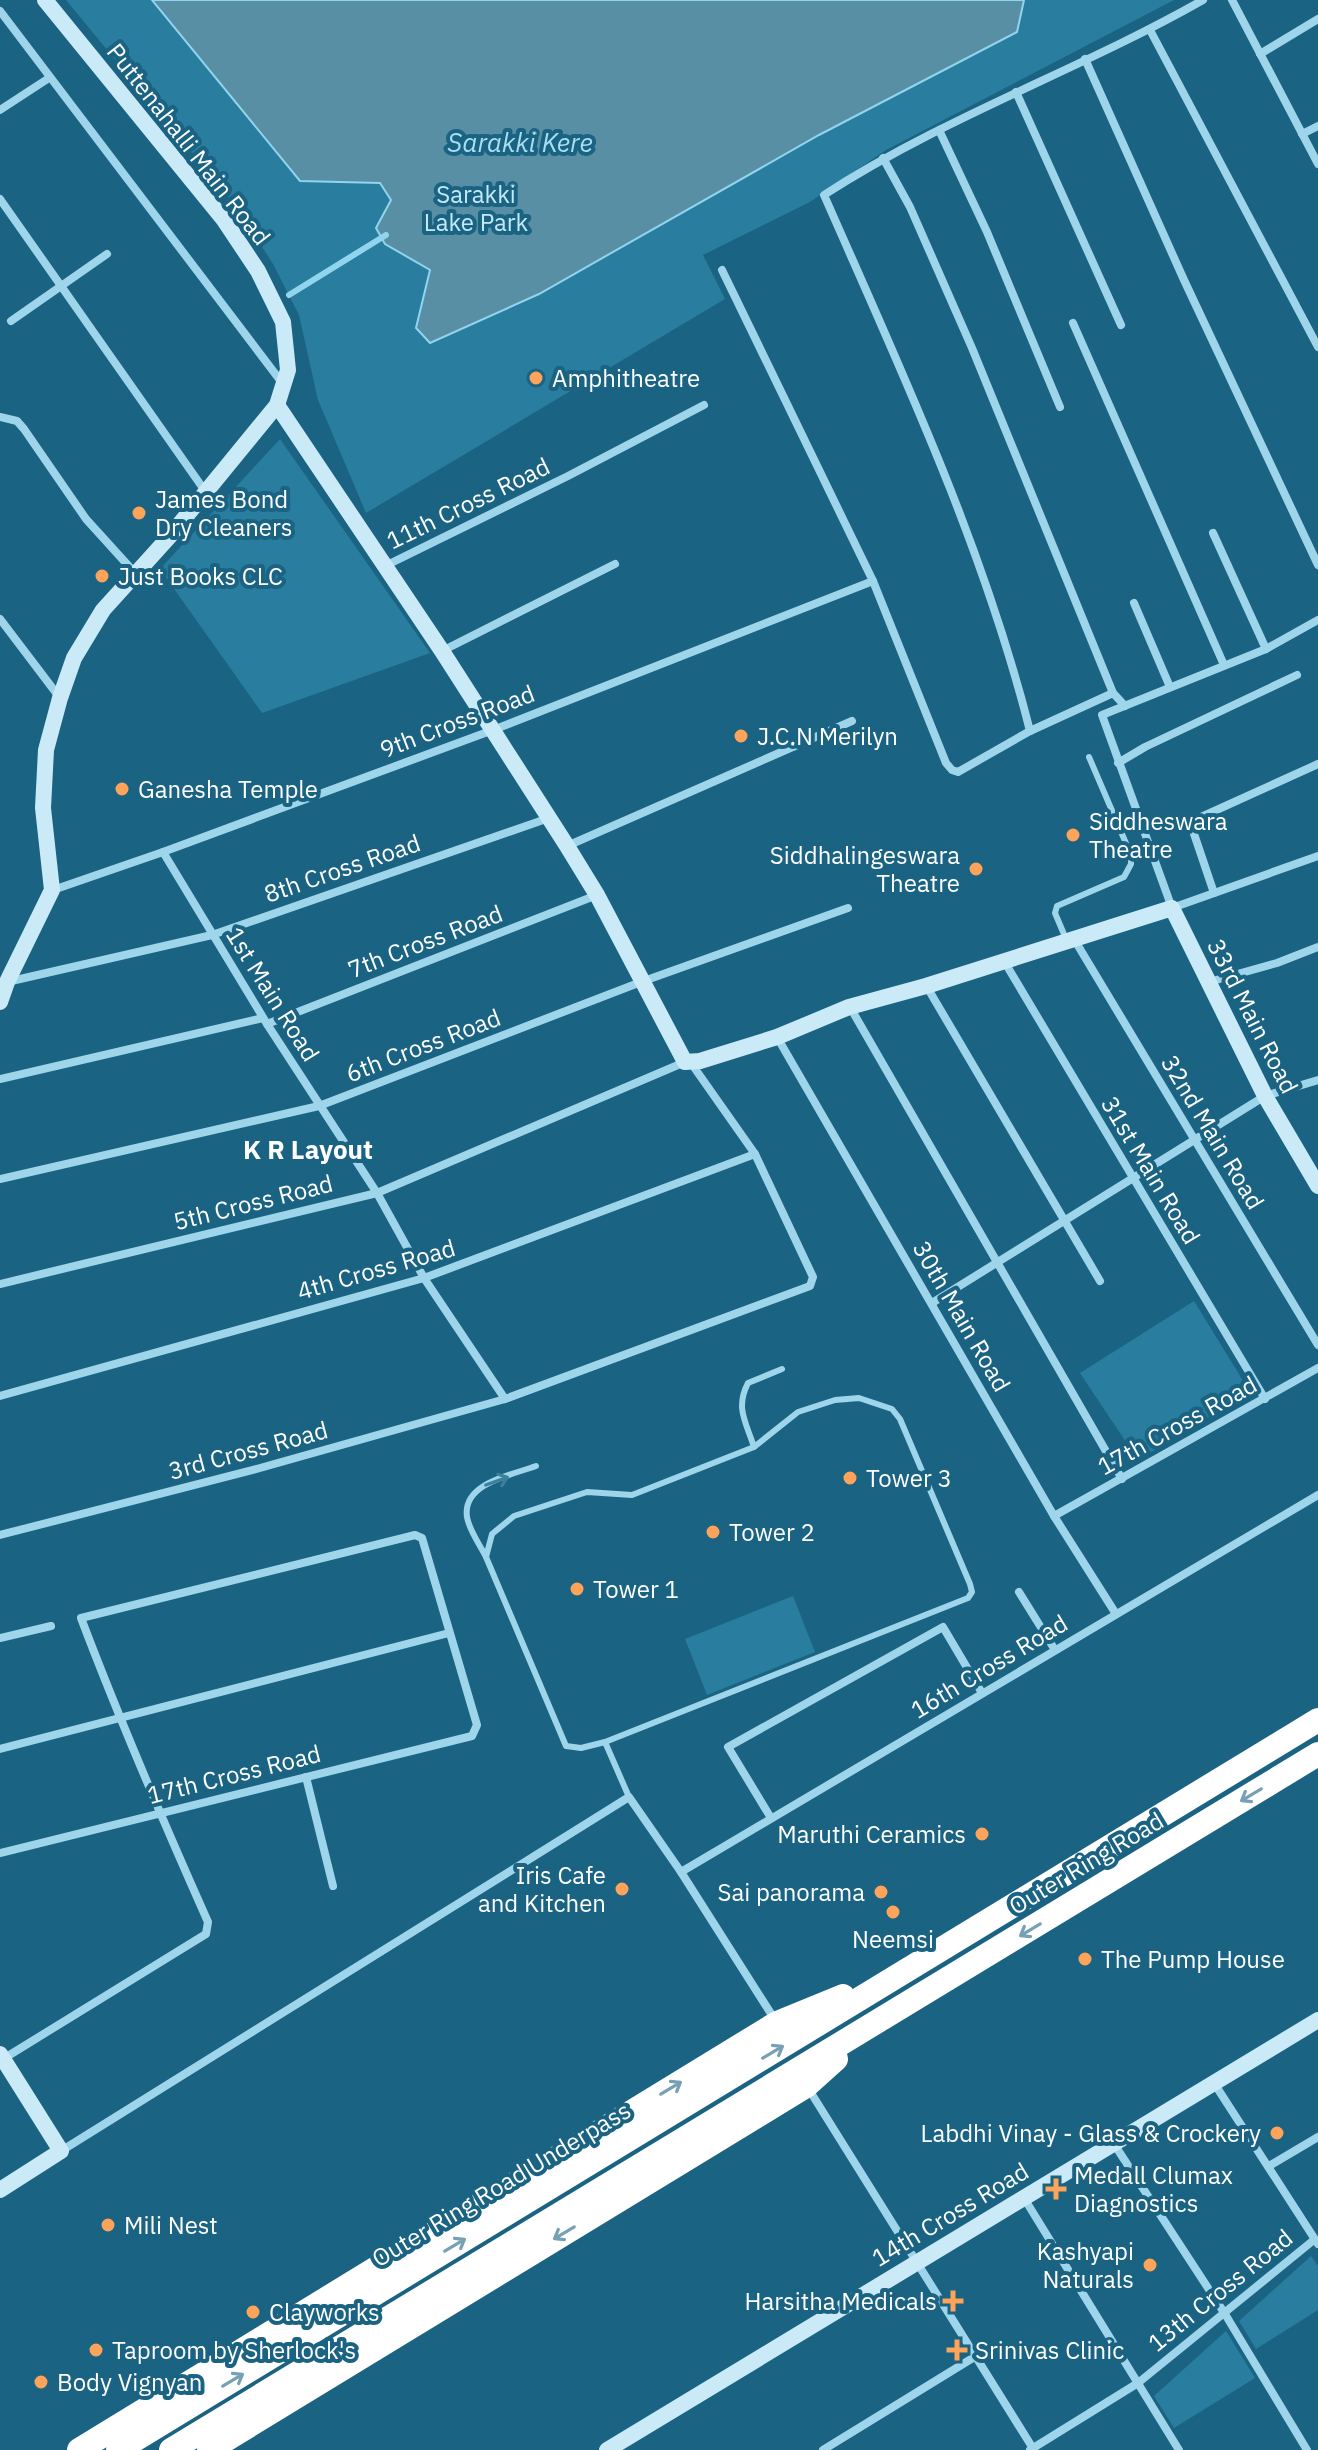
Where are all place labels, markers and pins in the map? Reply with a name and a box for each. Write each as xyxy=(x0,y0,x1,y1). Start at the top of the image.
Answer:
place label: Amphitheatre xyxy=(552,362,700,394)
marker: Amphitheatre xyxy=(527,369,545,387)
place label: James Bond Dry Cleaners xyxy=(155,483,293,543)
marker: James Bond Dry Cleaners xyxy=(130,504,148,522)
place label: Just Books CLC xyxy=(118,560,283,592)
marker: Just Books CLC xyxy=(93,567,111,585)
place label: J.C.N Merilyn xyxy=(757,720,898,752)
marker: J.C.N Merilyn xyxy=(732,727,750,745)
place label: Ganesha Temple xyxy=(138,773,318,805)
marker: Ganesha Temple xyxy=(113,780,131,798)
place label: Siddheswara Theatre xyxy=(1089,805,1228,865)
marker: Siddheswara Theatre xyxy=(1064,826,1082,844)
place label: Siddhalingeswara Theatre xyxy=(770,839,960,899)
marker: Siddhalingeswara Theatre xyxy=(967,860,985,878)
place label: Tower 3 xyxy=(866,1462,952,1494)
marker: Tower 3 xyxy=(841,1469,859,1487)
place label: Tower 2 xyxy=(729,1516,815,1548)
marker: Tower 2 xyxy=(704,1523,722,1541)
place label: Tower 1 xyxy=(593,1573,679,1605)
marker: Tower 1 xyxy=(568,1580,586,1598)
place label: Maruthi Ceramics xyxy=(777,1818,966,1850)
marker: Maruthi Ceramics xyxy=(973,1825,991,1843)
place label: Iris Cafe and Kitchen xyxy=(478,1859,606,1919)
place label: Sai panorama xyxy=(717,1876,865,1908)
marker: Iris Cafe and Kitchen xyxy=(613,1880,631,1898)
marker: Sai panorama xyxy=(872,1883,890,1901)
marker: Neemsi xyxy=(884,1903,902,1921)
place label: Neemsi xyxy=(852,1923,934,1955)
place label: The Pump House xyxy=(1101,1943,1285,1975)
marker: The Pump House xyxy=(1076,1950,1094,1968)
place label: Labdhi Vinay - Glass & Crockery xyxy=(920,2117,1261,2149)
marker: Labdhi Vinay - Glass & Crockery xyxy=(1268,2124,1286,2142)
place label: Medall Clumax Diagnostics xyxy=(1074,2159,1233,2219)
marker: Medall Clumax Diagnostics xyxy=(1045,2178,1067,2200)
place label: Mili Nest xyxy=(124,2209,218,2241)
marker: Mili Nest xyxy=(99,2216,117,2234)
place label: Kashyapi Naturals xyxy=(1037,2235,1134,2295)
marker: Kashyapi Naturals xyxy=(1141,2256,1159,2274)
place label: Harsitha Medicals xyxy=(744,2285,937,2317)
marker: Harsitha Medicals xyxy=(944,2292,962,2310)
place label: Clayworks xyxy=(269,2296,380,2328)
marker: Clayworks xyxy=(244,2303,262,2321)
place label: Taproom by Sherlock's xyxy=(112,2334,356,2366)
place label: Srinivas Clinic xyxy=(975,2334,1124,2366)
marker: Srinivas Clinic xyxy=(946,2339,968,2361)
marker: Taproom by Sherlock's xyxy=(87,2341,105,2359)
place label: Body Vignyan xyxy=(57,2366,203,2398)
marker: Body Vignyan xyxy=(32,2373,50,2391)

